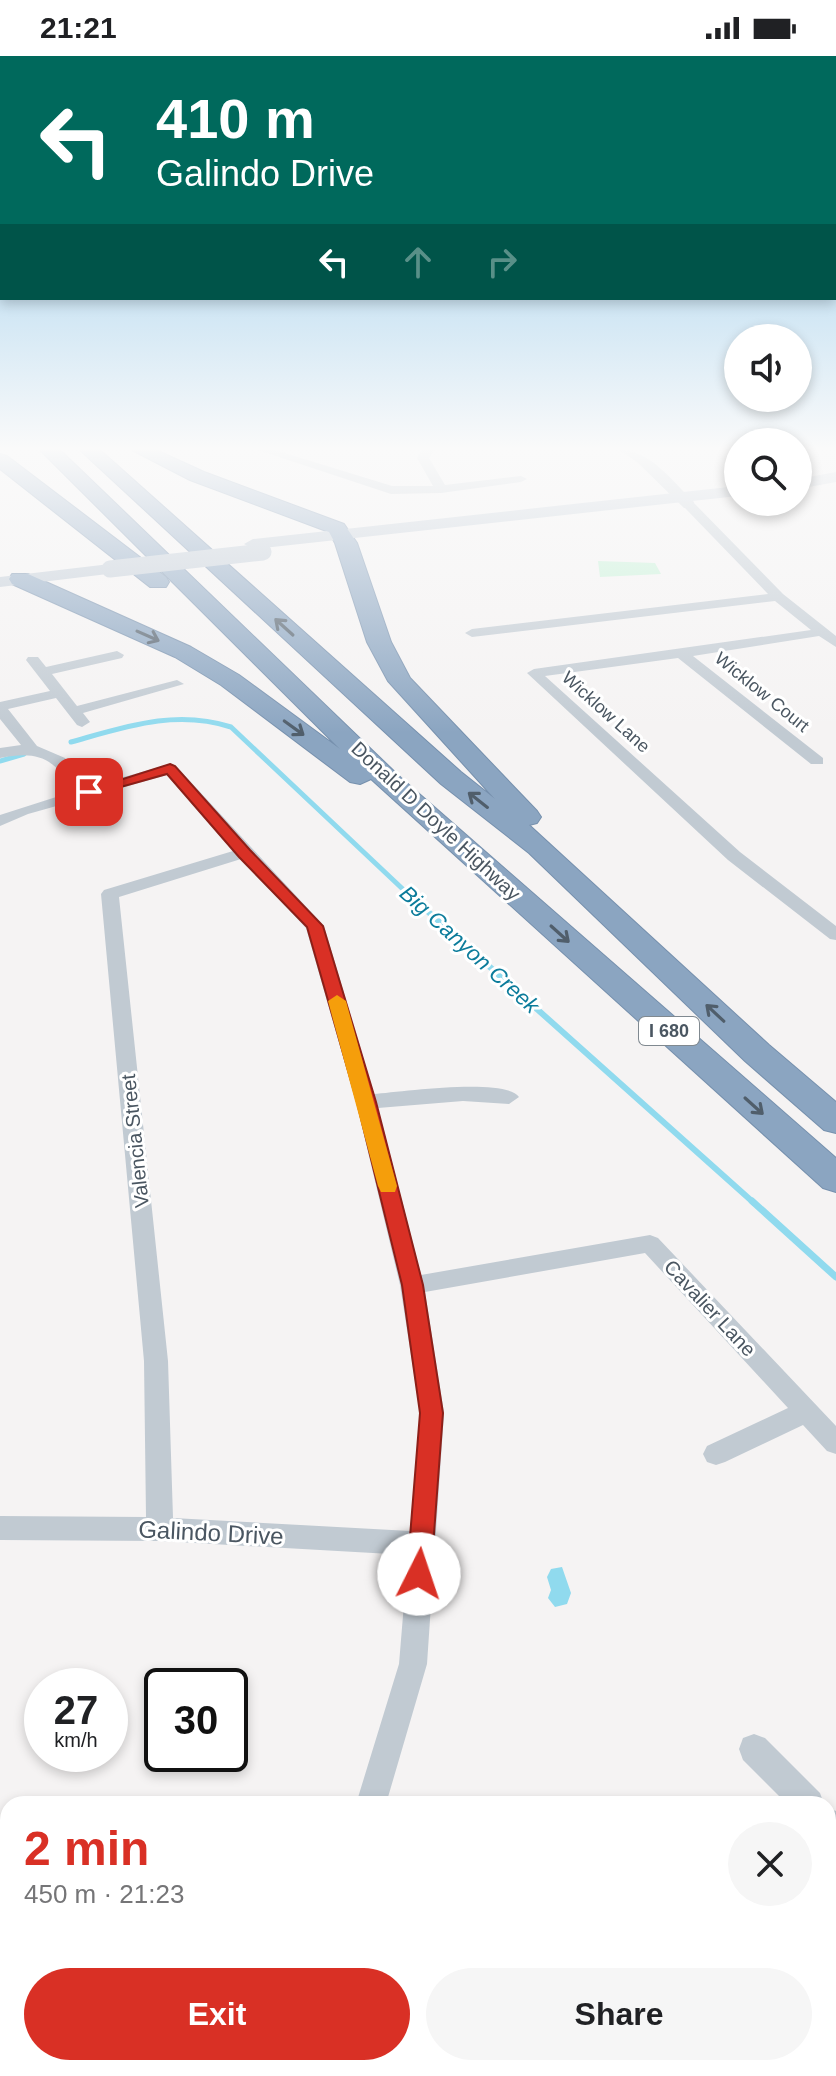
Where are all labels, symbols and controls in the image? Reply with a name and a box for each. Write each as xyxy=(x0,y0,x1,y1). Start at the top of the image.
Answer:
text: 21:21 xyxy=(40,11,117,44)
text: 410 m xyxy=(156,87,315,150)
icon: left xyxy=(24,88,128,192)
text: Galindo Drive xyxy=(156,153,374,194)
icon: left xyxy=(312,240,356,284)
icon: ahead xyxy=(396,240,440,284)
icon: right xyxy=(480,240,524,284)
map controls xyxy=(724,324,812,516)
button: sound xyxy=(724,324,812,412)
button: search xyxy=(724,428,812,516)
one-way arrow xyxy=(274,618,294,636)
one-way arrow xyxy=(135,630,160,645)
street label: Wicklow Court xyxy=(711,648,813,736)
street label: Wicklow Lane xyxy=(558,667,654,757)
one-way arrow xyxy=(282,720,304,736)
street label: Donald D Doyle Highway xyxy=(347,737,525,905)
pin xyxy=(55,758,123,826)
icon: arrive xyxy=(67,770,111,814)
one-way arrow xyxy=(468,791,489,808)
water label: Big Canyon Creek xyxy=(395,880,545,1019)
one-way arrow xyxy=(549,925,569,943)
one-way arrow xyxy=(705,1004,725,1023)
road number: I 680 xyxy=(639,1017,699,1045)
street label: Valencia Street xyxy=(117,1073,153,1209)
one-way arrow xyxy=(744,1097,764,1115)
street label: Cavalier Lane xyxy=(660,1255,760,1361)
street label: Galindo Drive xyxy=(138,1515,284,1550)
position arrow xyxy=(377,1532,461,1616)
speed limit sign: 30 xyxy=(144,1668,248,1772)
text: 27 xyxy=(54,1688,98,1732)
text: km/h xyxy=(54,1729,98,1751)
text: 2 min xyxy=(24,1822,149,1875)
button: close xyxy=(728,1822,812,1906)
text: 450 m · 21:23 xyxy=(24,1879,184,1909)
button: Exit xyxy=(24,1968,410,2060)
button: Share xyxy=(426,1968,812,2060)

